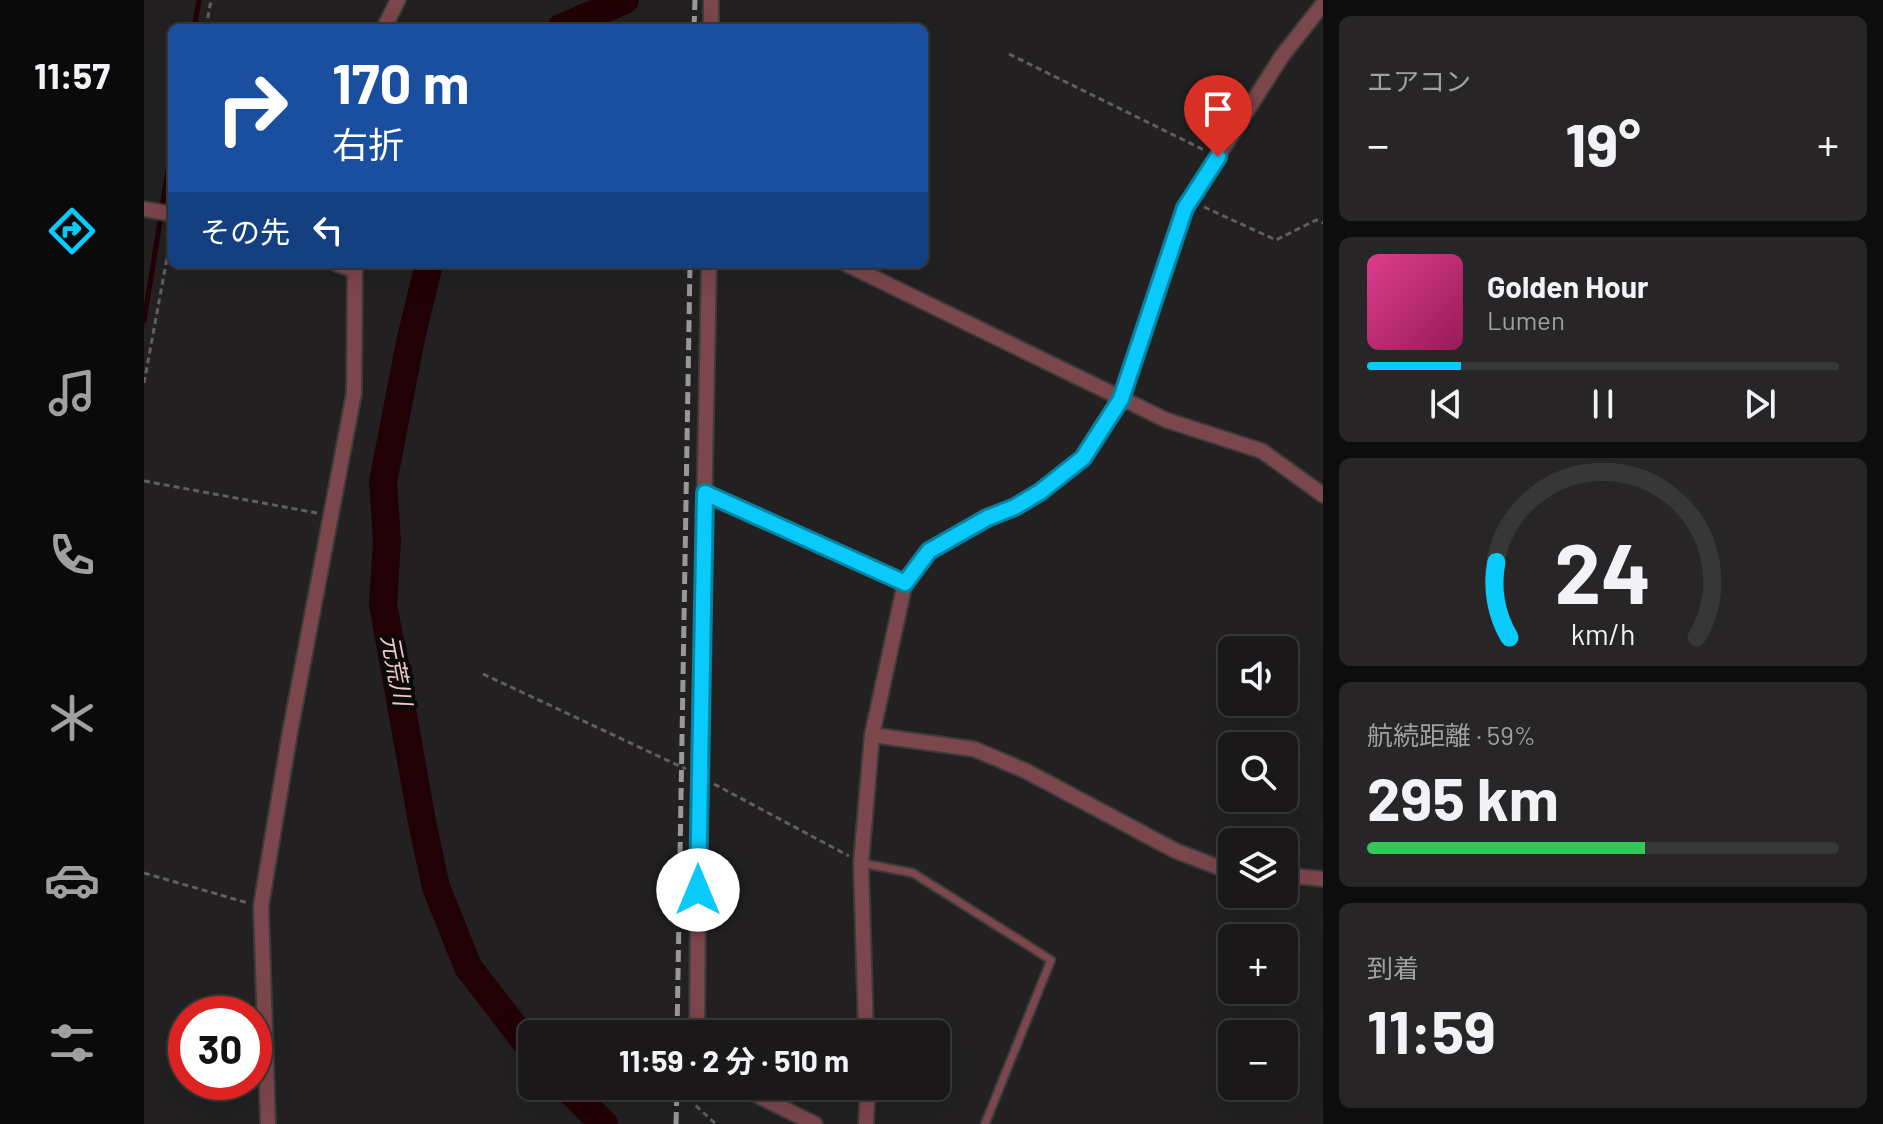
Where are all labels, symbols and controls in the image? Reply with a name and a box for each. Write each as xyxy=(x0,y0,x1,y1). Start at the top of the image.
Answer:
text: 170 m xyxy=(332,48,469,115)
text: 11:57 xyxy=(34,53,110,96)
icon: right xyxy=(200,56,304,160)
text: エアコン xyxy=(1367,65,1471,96)
pin xyxy=(1184,75,1252,157)
icon: arrive xyxy=(1196,87,1240,131)
text: 19° xyxy=(1565,107,1641,179)
text: − xyxy=(1367,117,1389,170)
text: + xyxy=(1817,117,1839,170)
text: 右折 xyxy=(332,122,404,165)
icon: directions xyxy=(44,203,100,259)
icon: left xyxy=(306,208,350,252)
text: その先 xyxy=(200,213,290,249)
text: Golden Hour xyxy=(1487,268,1649,304)
text: Lumen xyxy=(1487,304,1565,335)
icon: music xyxy=(44,365,100,421)
icon: previous xyxy=(1424,382,1468,426)
icon: pause xyxy=(1581,382,1625,426)
icon: next xyxy=(1738,382,1782,426)
text: 24 xyxy=(1555,521,1651,621)
icon: phone xyxy=(44,527,100,583)
text: km/h xyxy=(1571,616,1635,651)
water label: 元荒川 xyxy=(376,632,419,711)
map controls xyxy=(1218,636,1298,1100)
button: sound xyxy=(1218,636,1298,716)
icon: climate xyxy=(44,690,100,746)
text: 航続距離 · 59% xyxy=(1367,719,1536,750)
button: search xyxy=(1218,732,1298,812)
text: 295 km xyxy=(1367,761,1559,833)
button: layers xyxy=(1218,828,1298,908)
position arrow xyxy=(656,848,740,932)
icon: car xyxy=(44,852,100,908)
button: + xyxy=(1218,924,1298,1004)
text: 到着 xyxy=(1367,952,1419,983)
text: 11:59 xyxy=(1367,994,1496,1066)
speed limit sign: 30 xyxy=(168,996,272,1100)
icon: filters xyxy=(44,1015,100,1071)
button: − xyxy=(1218,1020,1298,1100)
text: 11:59 · 2 分 · 510 m xyxy=(619,1042,849,1078)

